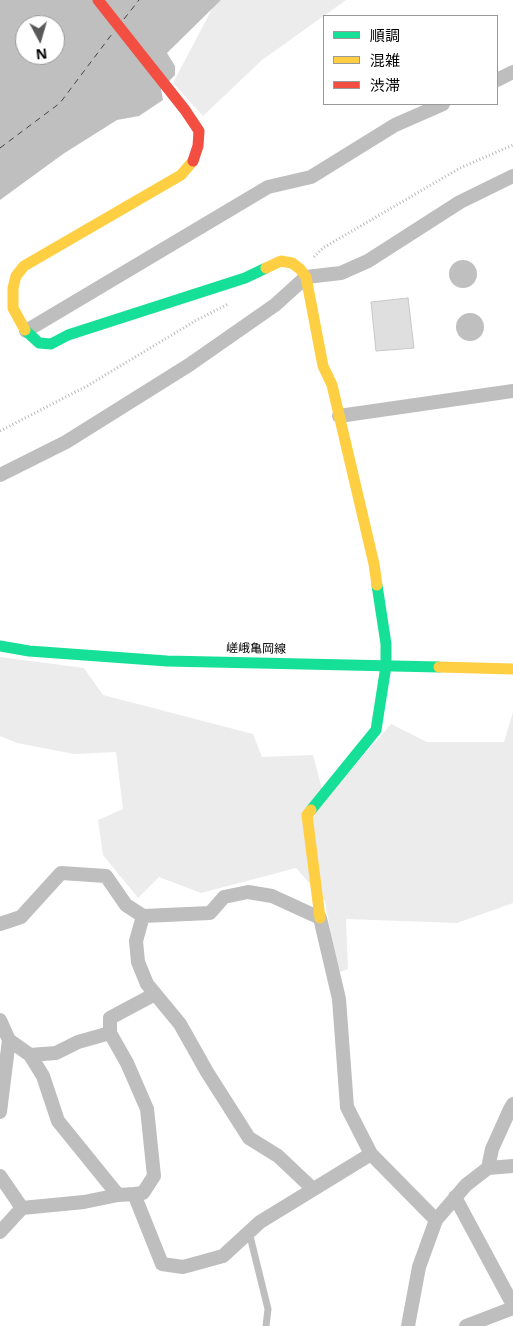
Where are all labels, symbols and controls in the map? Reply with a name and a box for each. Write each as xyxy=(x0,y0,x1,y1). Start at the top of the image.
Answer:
north arrow xyxy=(15,15,65,65)
legend xyxy=(323,15,498,105)
text: 順調 xyxy=(370,25,400,45)
text: N xyxy=(35,44,48,64)
text: 混雑 xyxy=(370,50,400,70)
text: 渋滞 xyxy=(370,75,400,95)
street label: 嵯峨亀岡線 xyxy=(226,641,286,657)

